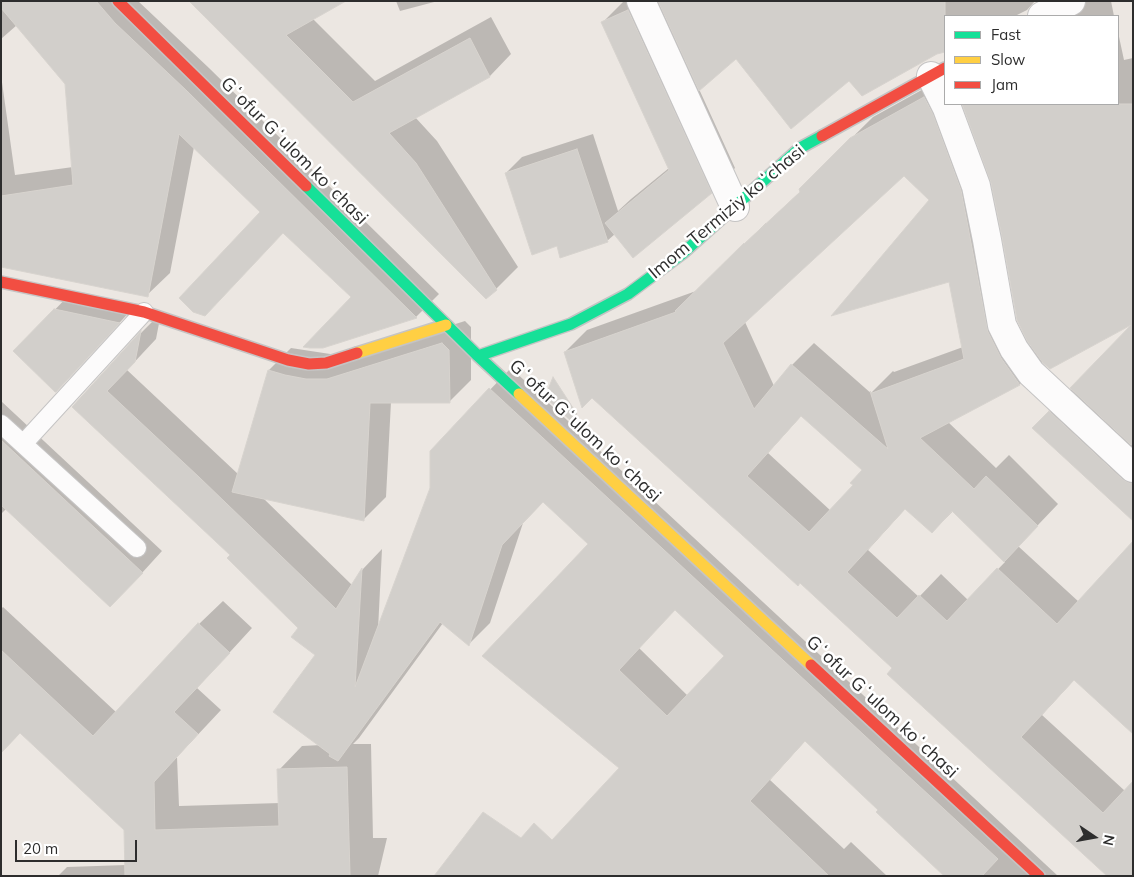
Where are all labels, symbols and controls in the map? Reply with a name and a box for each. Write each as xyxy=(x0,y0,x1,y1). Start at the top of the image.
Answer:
legend xyxy=(944,15,1119,105)
text: Fast xyxy=(991,25,1021,44)
text: Slow xyxy=(991,50,1025,69)
street label: Gʻofur Gʻulom koʻchasi xyxy=(216,73,372,229)
text: Jam xyxy=(991,75,1018,94)
street label: Imom Termiziy koʻchasi xyxy=(645,140,809,284)
street label: Gʻofur Gʻulom koʻchasi xyxy=(505,355,665,507)
street label: Gʻofur Gʻulom koʻchasi xyxy=(802,631,962,783)
north arrow xyxy=(1069,812,1119,862)
scale bar xyxy=(18,830,140,862)
text: N xyxy=(1099,833,1119,847)
text: 20 m xyxy=(23,839,58,858)

